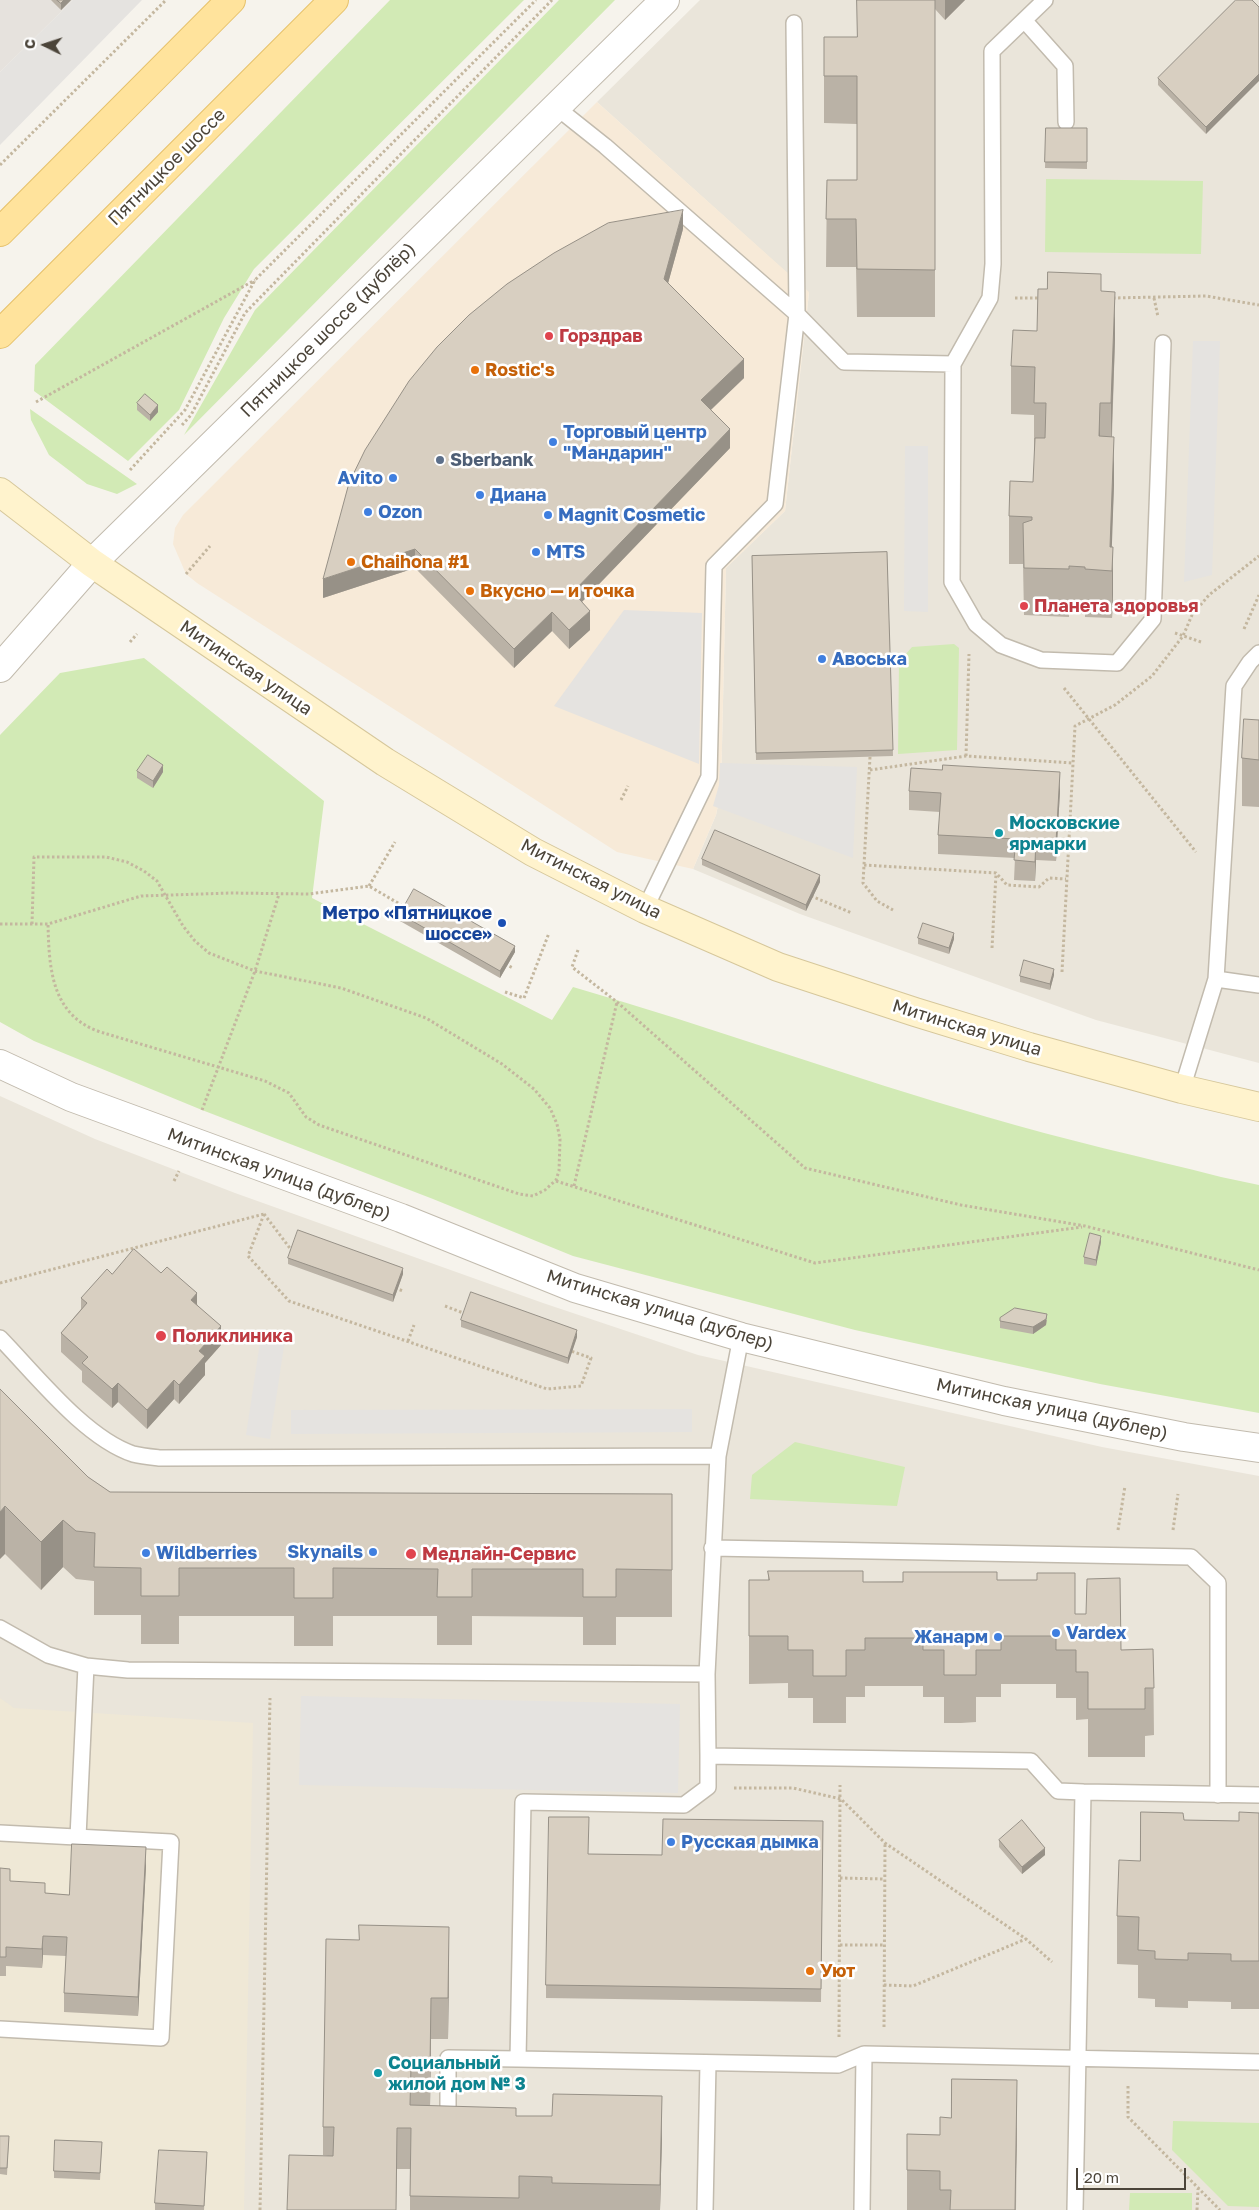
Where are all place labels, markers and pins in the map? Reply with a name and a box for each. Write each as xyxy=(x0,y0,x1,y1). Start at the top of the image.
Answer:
place label: Горздрав xyxy=(559,325,643,347)
marker: Горздрав xyxy=(543,330,555,342)
place label: Rostic's xyxy=(485,359,555,381)
marker: Rostic's xyxy=(469,364,481,376)
place label: Торговый центр "Мандарин" xyxy=(563,421,707,464)
marker: Торговый центр "Мандарин" xyxy=(547,436,559,448)
place label: Sberbank xyxy=(450,449,534,471)
marker: Sberbank xyxy=(434,454,446,466)
place label: Avito xyxy=(337,467,383,489)
marker: Avito xyxy=(387,472,399,484)
place label: Диана xyxy=(490,484,546,506)
marker: Диана xyxy=(474,489,486,501)
place label: Ozon xyxy=(378,501,422,523)
place label: Magnit Cosmetic xyxy=(558,504,705,526)
marker: Ozon xyxy=(362,506,374,518)
marker: Magnit Cosmetic xyxy=(542,509,554,521)
place label: MTS xyxy=(546,541,585,563)
marker: MTS xyxy=(530,546,542,558)
place label: Chaihona #1 xyxy=(361,551,469,573)
marker: Chaihona #1 xyxy=(345,556,357,568)
place label: Вкусно — и точка xyxy=(480,580,635,602)
marker: Вкусно — и точка xyxy=(464,585,476,597)
place label: Планета здоровья xyxy=(1034,595,1199,617)
marker: Планета здоровья xyxy=(1018,600,1030,612)
place label: Авоська xyxy=(832,648,907,670)
marker: Авоська xyxy=(816,653,828,665)
place label: Московские ярмарки xyxy=(1009,812,1120,854)
marker: Московские ярмарки xyxy=(993,827,1005,839)
place label: Метро «Пятницкое шоссе» xyxy=(322,902,492,944)
marker: Метро «Пятницкое шоссе» xyxy=(496,917,508,929)
place label: Поликлиника xyxy=(172,1325,293,1347)
marker: Поликлиника xyxy=(154,1329,168,1343)
place label: Skynails xyxy=(287,1541,363,1563)
place label: Wildberries xyxy=(156,1542,257,1564)
place label: Медлайн-Сервис xyxy=(422,1543,576,1565)
marker: Skynails xyxy=(367,1546,379,1558)
marker: Wildberries xyxy=(140,1547,152,1559)
marker: Медлайн-Сервис xyxy=(404,1547,418,1561)
place label: Vardex xyxy=(1066,1622,1127,1644)
place label: Жанарм xyxy=(914,1626,988,1648)
marker: Vardex xyxy=(1050,1627,1062,1639)
marker: Жанарм xyxy=(992,1631,1004,1643)
place label: Русская дымка xyxy=(681,1831,819,1853)
marker: Русская дымка xyxy=(665,1836,677,1848)
place label: Уют xyxy=(820,1960,855,1982)
marker: Уют xyxy=(804,1965,816,1977)
place label: Социальный жилой дом № 3 xyxy=(388,2052,526,2094)
marker: Социальный жилой дом № 3 xyxy=(372,2067,384,2079)

